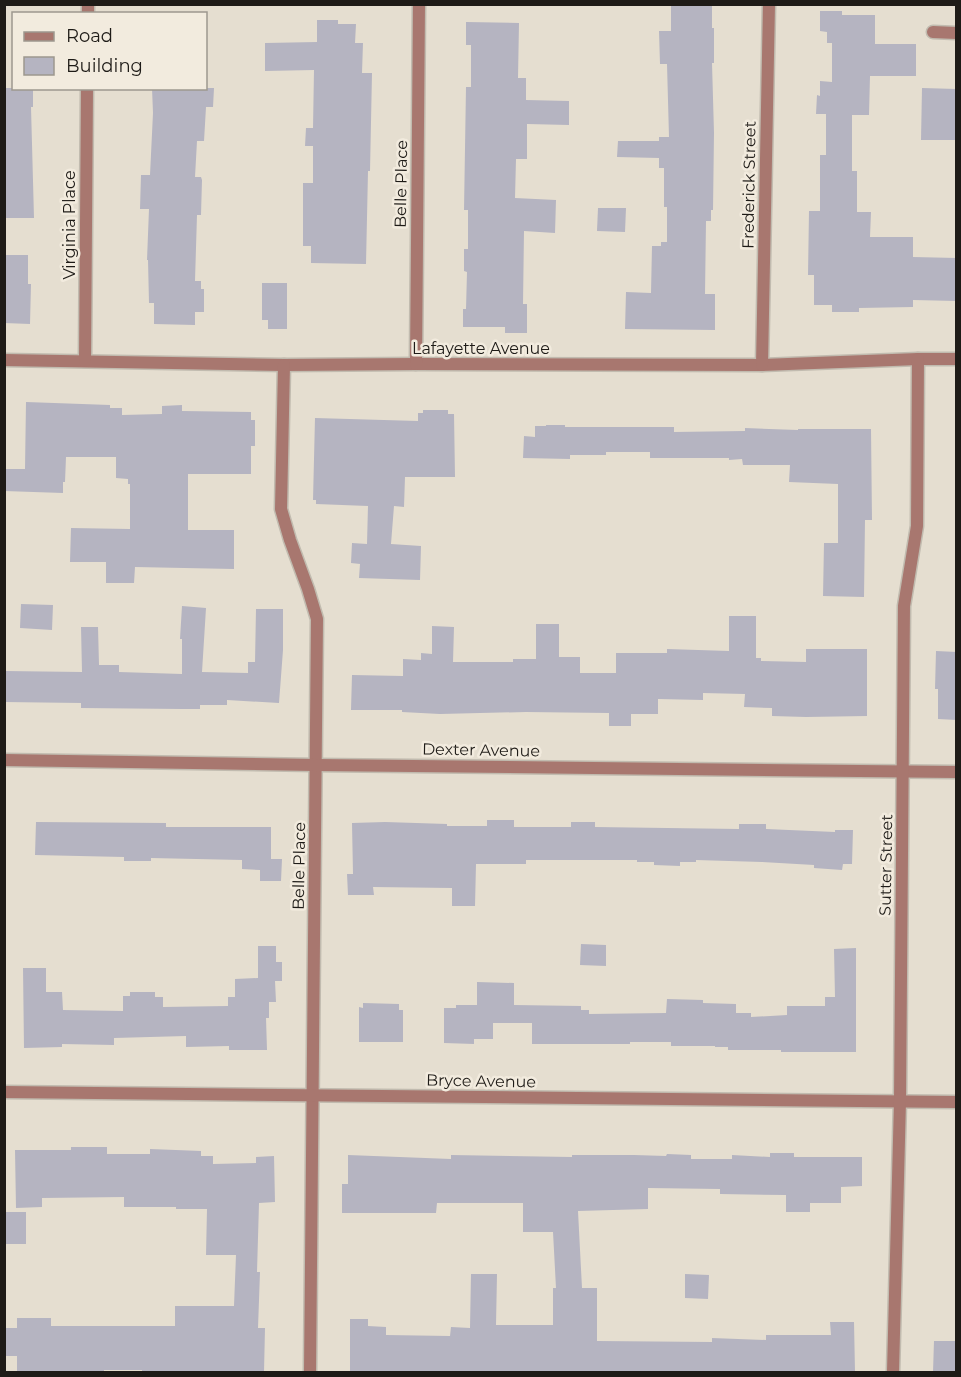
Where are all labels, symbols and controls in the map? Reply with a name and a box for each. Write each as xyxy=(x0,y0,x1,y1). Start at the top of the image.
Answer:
legend xyxy=(12,12,207,90)
text: Road xyxy=(66,25,113,47)
text: Building xyxy=(66,55,143,77)
street label: Frederick Street xyxy=(738,120,760,249)
street label: Belle Place xyxy=(391,140,411,228)
street label: Virginia Place xyxy=(60,170,79,280)
street label: Lafayette Avenue xyxy=(412,339,550,358)
street label: Dexter Avenue xyxy=(422,739,540,761)
street label: Sutter Street xyxy=(876,813,896,916)
street label: Belle Place xyxy=(289,822,309,910)
street label: Bryce Avenue xyxy=(426,1071,536,1091)

